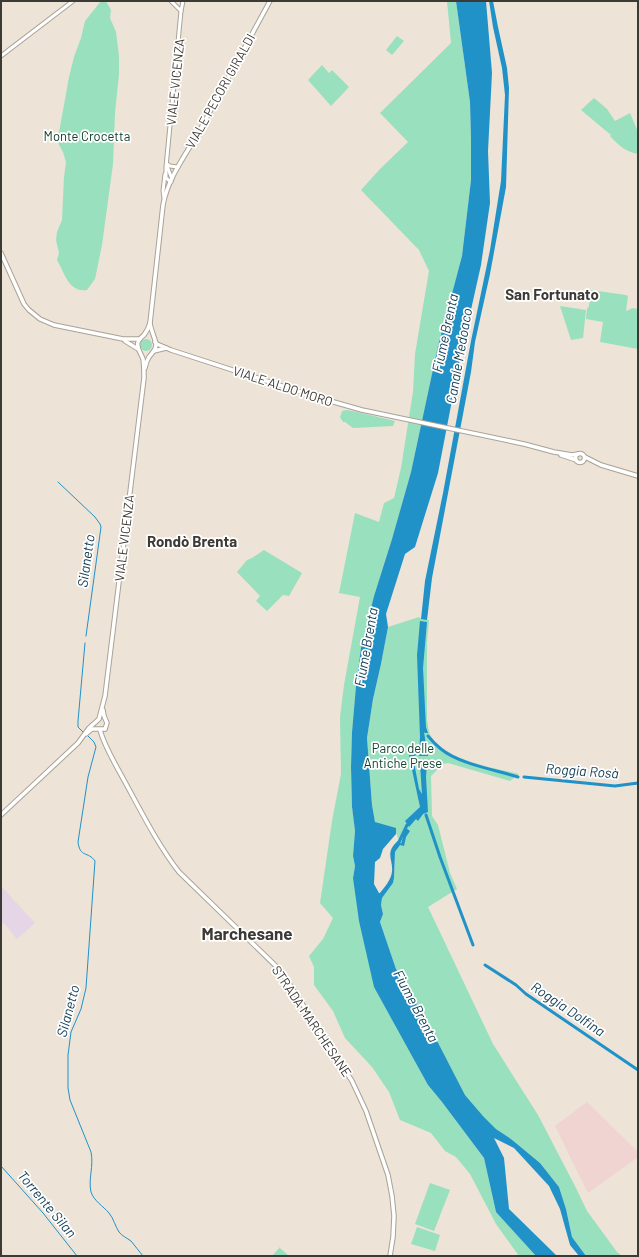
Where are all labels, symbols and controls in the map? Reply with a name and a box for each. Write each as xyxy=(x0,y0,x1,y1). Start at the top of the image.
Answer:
street label: VIALE PECORI GIRALDI xyxy=(182,31,258,151)
street label: VIALE VICENZA xyxy=(162,38,188,126)
park label: Monte Crocetta xyxy=(44,128,130,144)
district label: San Fortunato xyxy=(505,285,599,303)
water label: Fiume Brenta xyxy=(428,292,461,374)
water label: Canale Medoaco xyxy=(442,307,475,405)
street label: VIALE ALDO MORO xyxy=(231,362,335,410)
street label: VIALE VICENZA xyxy=(111,494,137,582)
district label: Rondò Brenta xyxy=(147,532,237,550)
water label: Silanetto xyxy=(73,533,98,589)
water label: Fiume Brenta xyxy=(350,606,381,688)
park label: Parco delle Antiche Prese xyxy=(364,740,442,771)
water label: Roggia Rosà xyxy=(545,759,619,782)
district label: Marchesane xyxy=(201,923,293,943)
street label: STRADA MARCHESANE xyxy=(269,962,355,1080)
water label: Fiume Brenta xyxy=(390,967,443,1045)
water label: Roggia Dolfina xyxy=(528,978,609,1040)
water label: Silanetto xyxy=(52,983,83,1039)
water label: Torrente Silan xyxy=(14,1167,80,1241)

